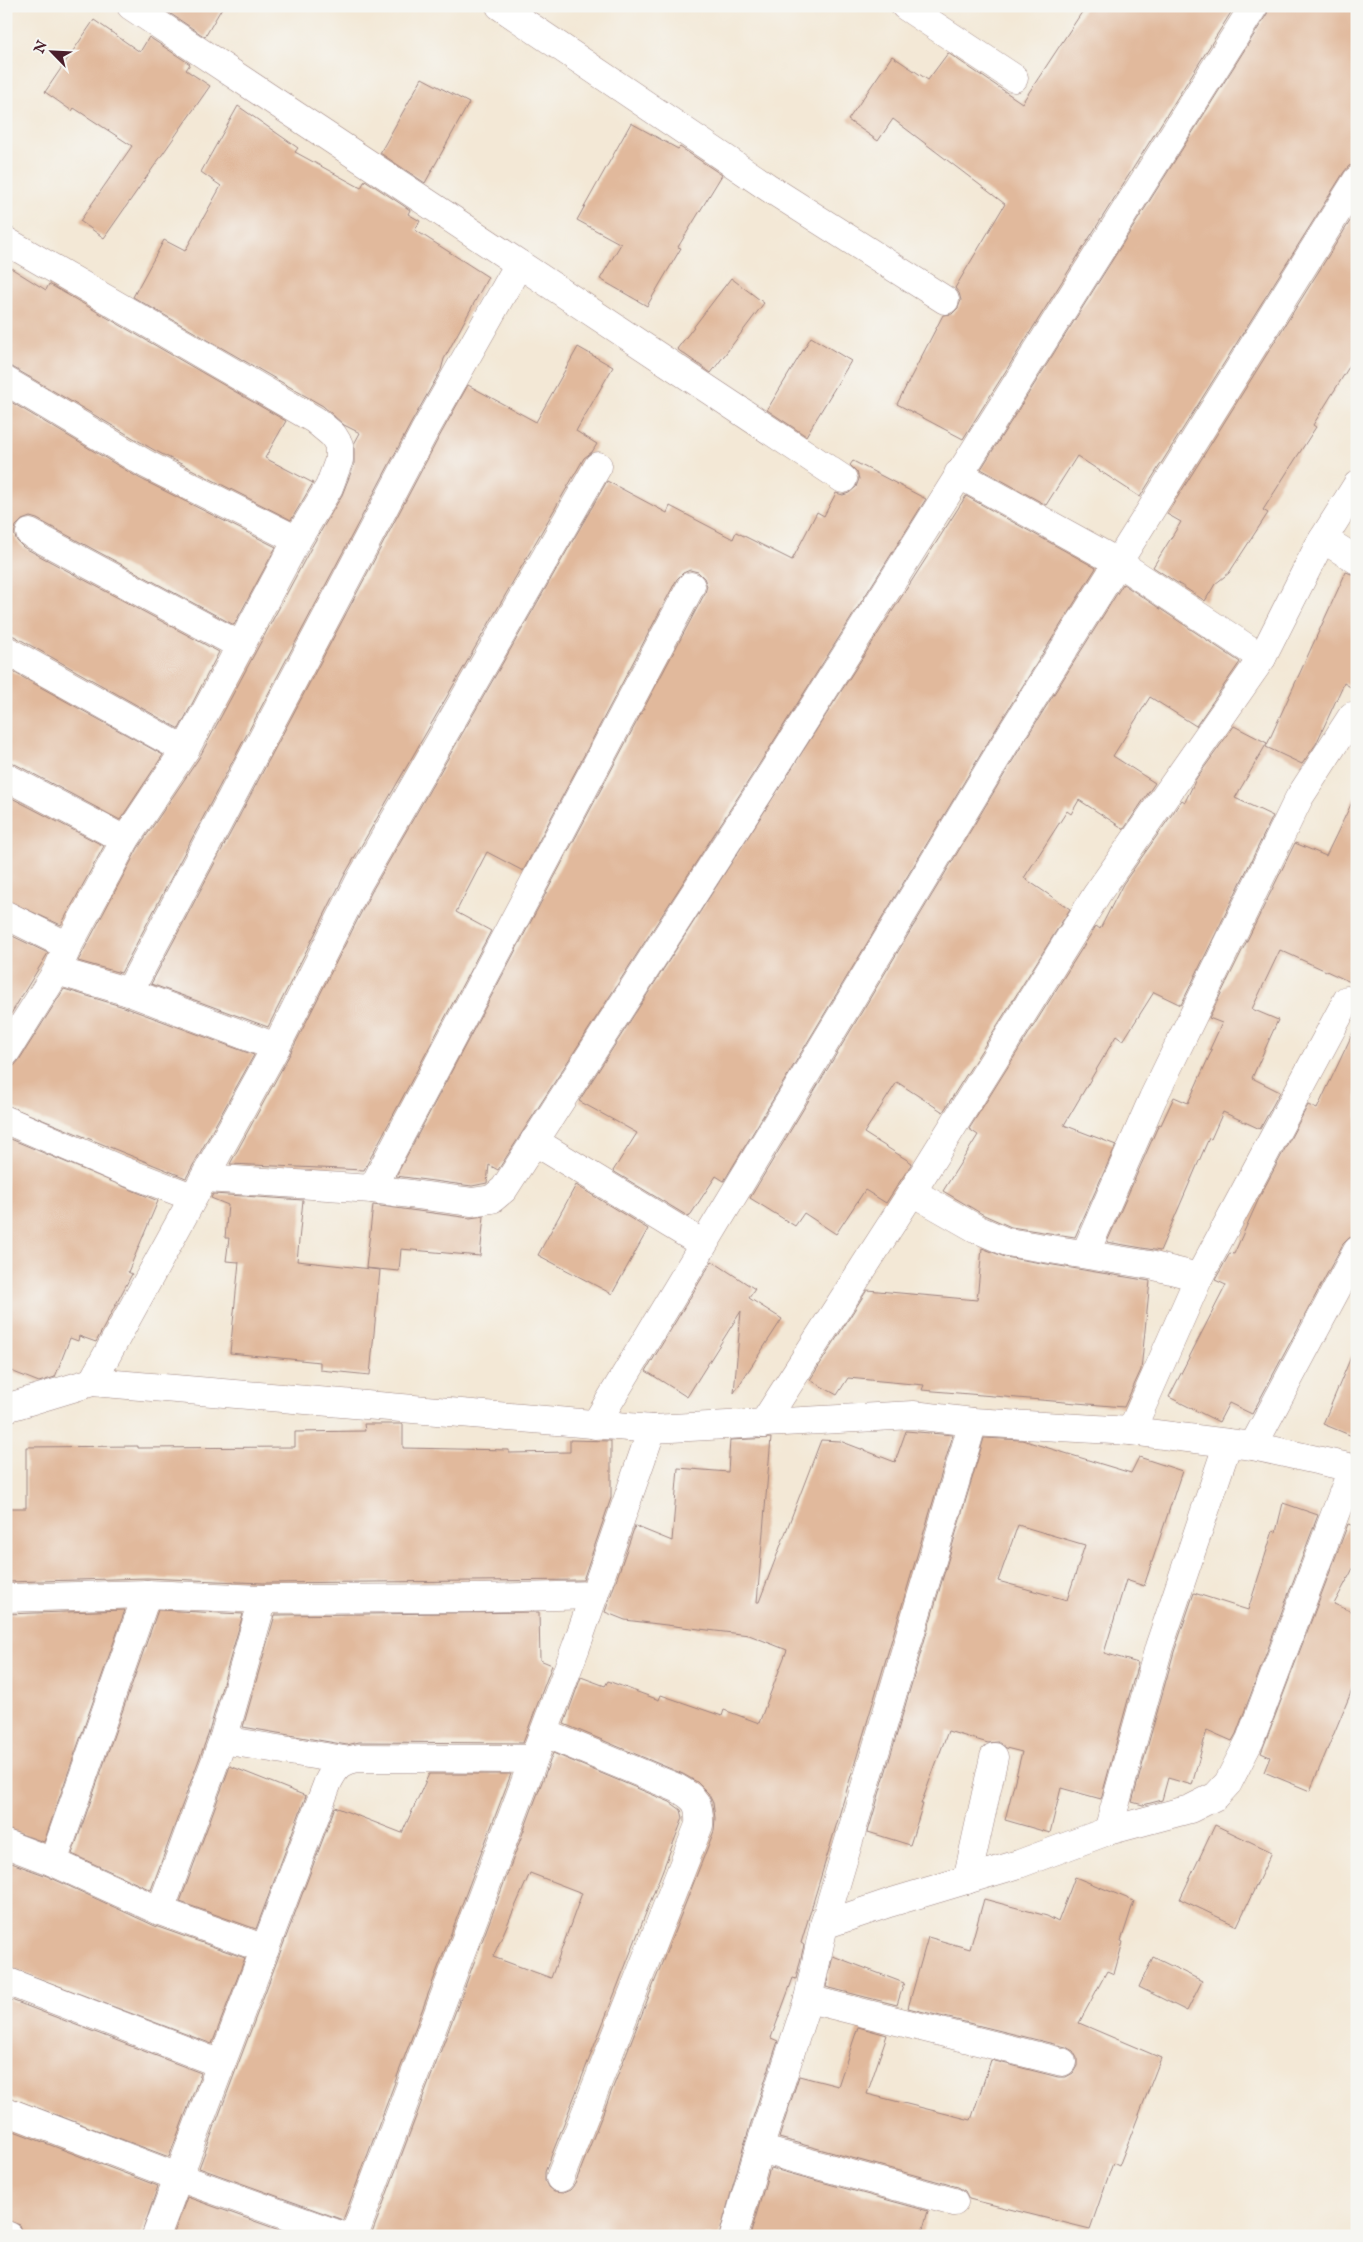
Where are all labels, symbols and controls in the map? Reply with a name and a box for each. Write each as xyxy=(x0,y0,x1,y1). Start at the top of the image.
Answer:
north arrow xyxy=(28,28,78,78)
text: N xyxy=(30,38,52,57)

